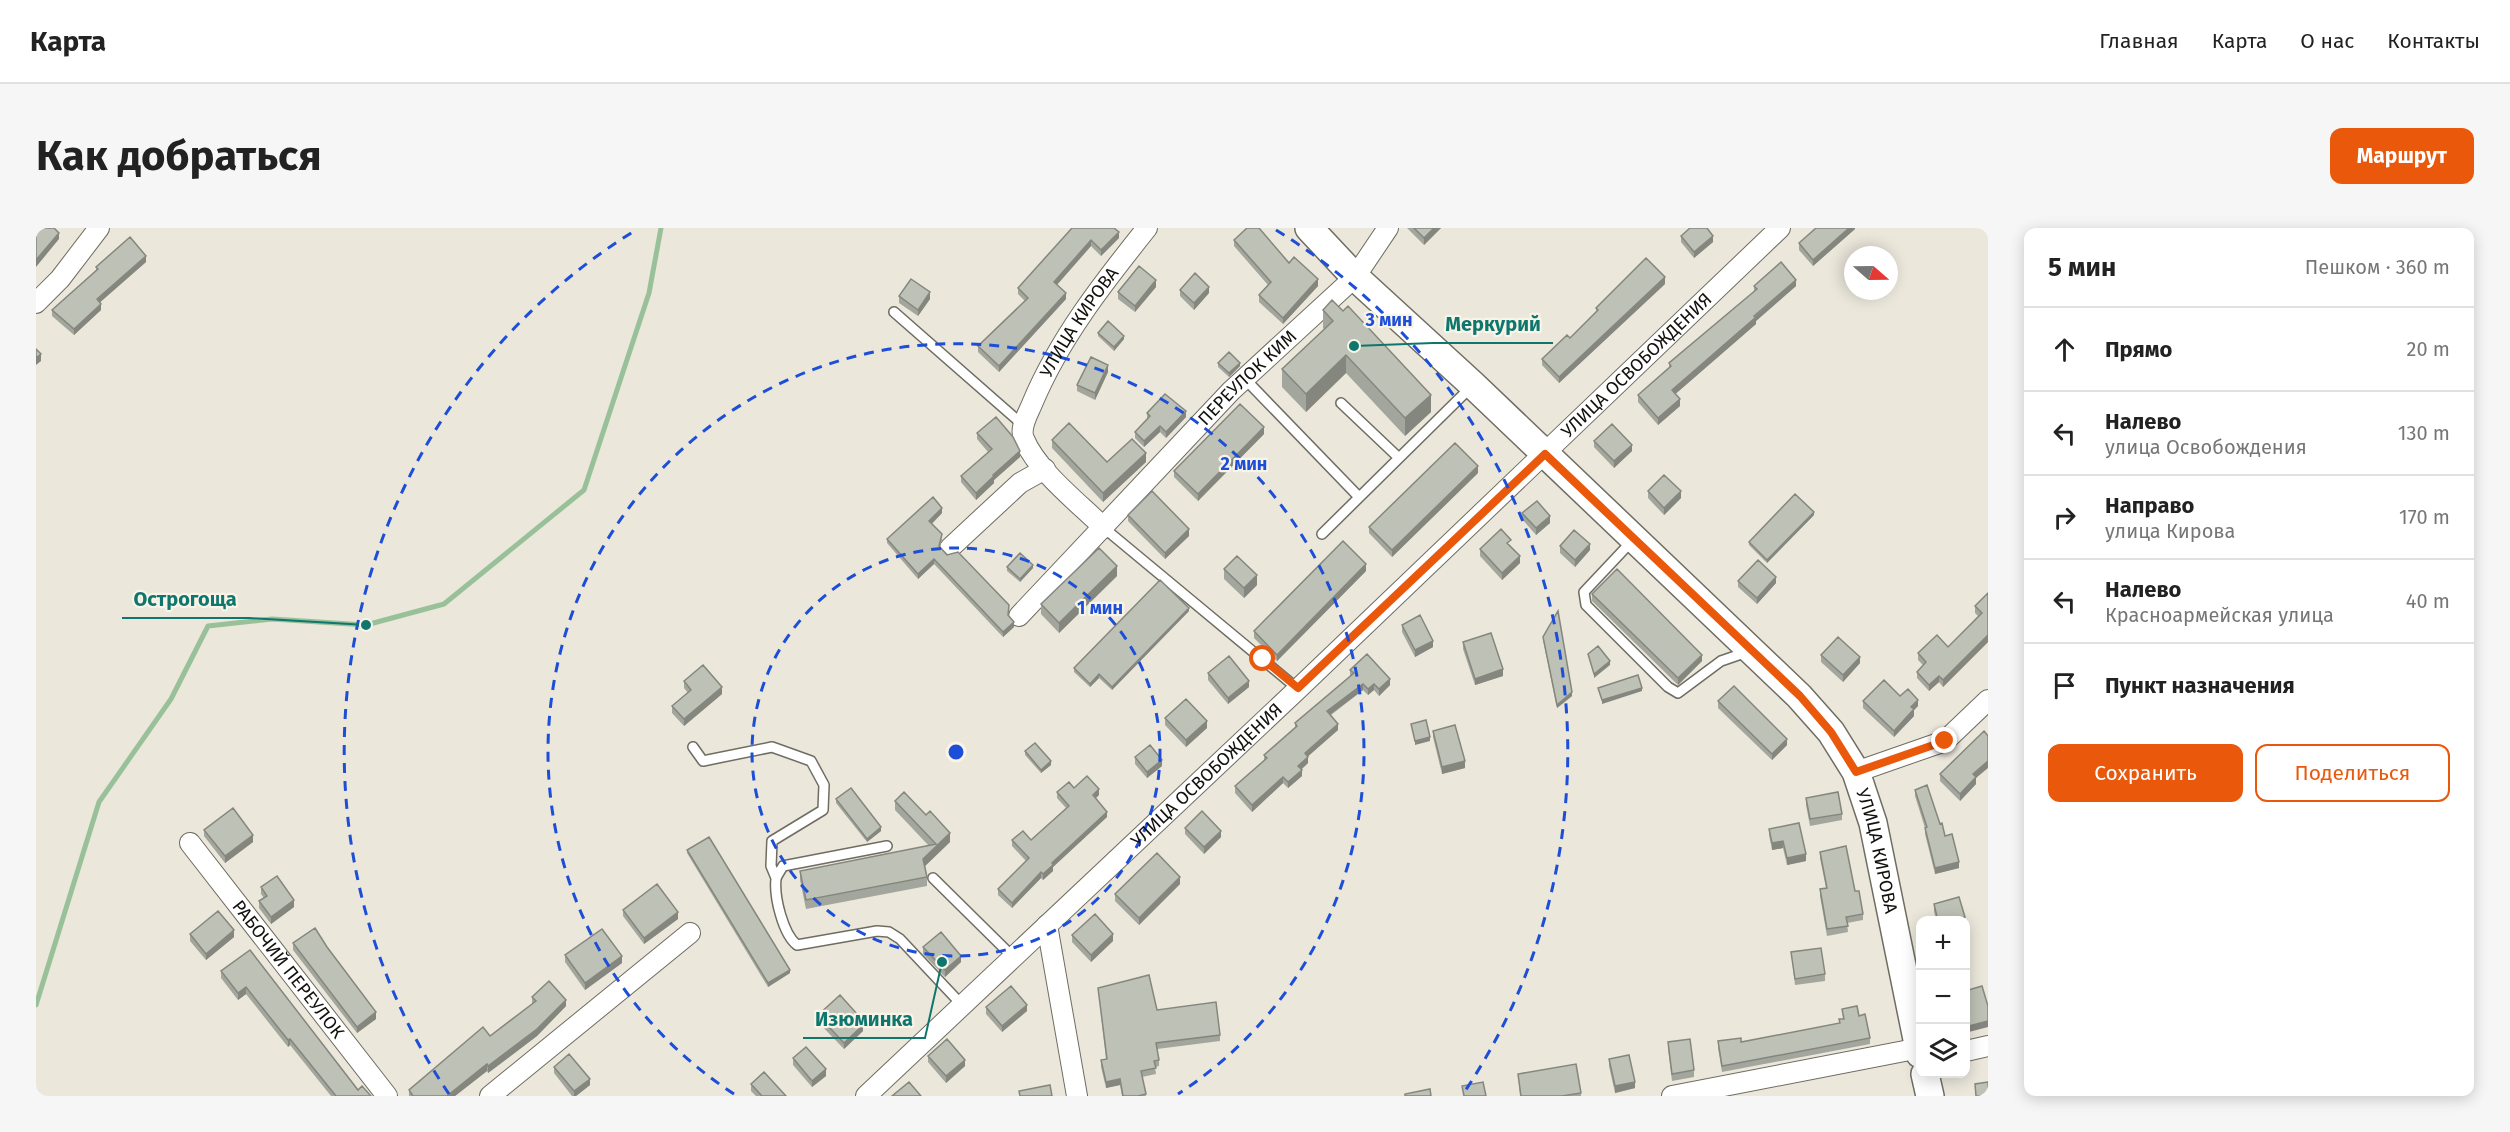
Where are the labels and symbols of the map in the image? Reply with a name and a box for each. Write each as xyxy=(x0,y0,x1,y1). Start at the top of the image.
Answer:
north arrow xyxy=(1844,246,1898,300)
street label: УЛИЦА КИРОВА xyxy=(1035,262,1124,381)
street label: УЛИЦА ОСВОБОЖДЕНИЯ xyxy=(1557,288,1716,442)
callout: Меркурий xyxy=(1433,305,1553,343)
text: 3 мин xyxy=(1365,309,1412,331)
text: Меркурий xyxy=(1445,312,1541,336)
street label: ПЕРЕУЛОК КИМ xyxy=(1193,326,1301,430)
text: 2 мин xyxy=(1221,453,1267,475)
callout: Острогоща xyxy=(122,580,249,618)
text: Острогоща xyxy=(133,587,237,611)
text: 1 мин xyxy=(1077,597,1123,619)
route start xyxy=(1249,645,1275,671)
street label: УЛИЦА ОСВОБОЖДЕНИЯ xyxy=(1126,698,1287,852)
route end xyxy=(1931,727,1957,753)
centre of rings xyxy=(946,742,966,762)
street label: УЛИЦА КИРОВА xyxy=(1851,786,1902,916)
street label: РАБОЧИЙ ПЕРЕУЛОК xyxy=(228,896,349,1043)
callout: Изюминка xyxy=(803,1000,925,1038)
text: Изюминка xyxy=(815,1007,913,1031)

